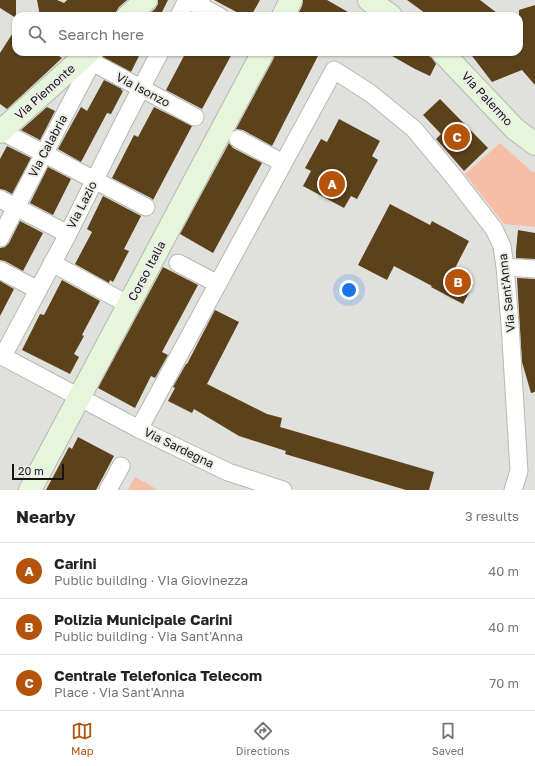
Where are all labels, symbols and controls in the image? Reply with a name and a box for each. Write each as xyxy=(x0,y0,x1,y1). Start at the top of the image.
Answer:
search box xyxy=(12,12,523,56)
icon: search xyxy=(26,23,48,45)
text: Search here xyxy=(58,25,144,43)
street label: Via Piemonte xyxy=(11,61,78,123)
street label: Via Palermo xyxy=(458,68,516,129)
street label: Via Isonzo xyxy=(114,69,173,110)
street label: Via Calabria xyxy=(25,112,70,180)
pin: C xyxy=(444,122,470,152)
pin: A xyxy=(319,169,345,199)
street label: Via Lazio xyxy=(63,179,100,231)
street label: Corso Italia xyxy=(124,238,169,303)
street label: Via Sant'Anna xyxy=(495,253,518,333)
pin: B xyxy=(445,267,471,297)
your location xyxy=(339,280,359,300)
street label: Via Sardegna xyxy=(142,424,217,471)
scale bar xyxy=(12,462,64,481)
text: 20 m xyxy=(18,464,44,477)
text: Nearby xyxy=(16,506,76,527)
text: 3 results xyxy=(465,508,519,524)
text: Carini xyxy=(54,554,97,572)
text: A xyxy=(24,563,34,579)
text: 40 m xyxy=(488,563,519,579)
text: Public building · VIa Giovinezza xyxy=(54,572,248,588)
text: Polizia Municipale Carini xyxy=(54,610,232,628)
text: B xyxy=(24,619,34,635)
text: 40 m xyxy=(488,619,519,635)
text: Public building · Via Sant'Anna xyxy=(54,628,243,644)
text: Centrale Telefonica Telecom xyxy=(54,666,262,684)
text: C xyxy=(24,675,34,691)
text: 70 m xyxy=(489,675,519,691)
text: Place · Via Sant'Anna xyxy=(54,684,185,700)
tab: Map xyxy=(71,720,94,757)
tab: Directions xyxy=(236,720,290,757)
tab: Saved xyxy=(432,720,464,757)

